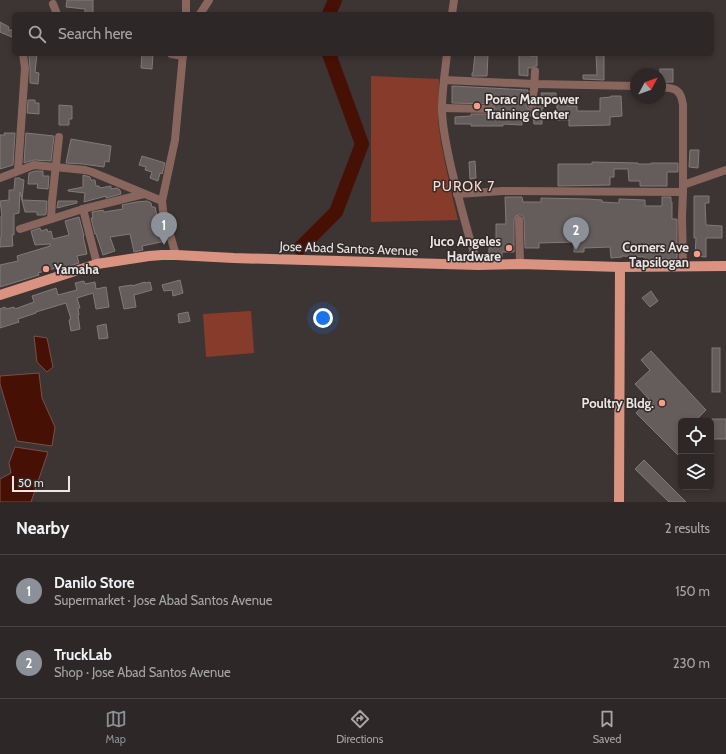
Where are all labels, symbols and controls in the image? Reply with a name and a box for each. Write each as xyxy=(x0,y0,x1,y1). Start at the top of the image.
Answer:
search box xyxy=(12,12,714,56)
icon: search xyxy=(26,23,48,45)
text: Search here xyxy=(58,25,133,43)
north arrow xyxy=(630,68,666,104)
place label: Porac Manpower Training Center xyxy=(485,91,580,122)
marker: Porac Manpower Training Center xyxy=(472,101,482,111)
district label: PUROK 7 xyxy=(433,177,495,195)
pin: 1 xyxy=(151,212,177,245)
pin: 2 xyxy=(563,217,589,250)
place label: Juco Angeles Hardware xyxy=(429,233,501,264)
street label: Jose Abad Santos Avenue xyxy=(278,238,419,258)
place label: Corners Ave Tapsilogan xyxy=(622,239,689,270)
marker: Juco Angeles Hardware xyxy=(504,243,514,253)
marker: Corners Ave Tapsilogan xyxy=(692,249,702,259)
place label: Yamaha xyxy=(53,261,100,277)
marker: Yamaha xyxy=(41,264,51,274)
your location xyxy=(313,308,333,328)
place label: Poultry Bldg. xyxy=(582,395,654,411)
marker: Poultry Bldg. xyxy=(657,398,667,408)
map controls xyxy=(678,418,714,490)
button: locate xyxy=(678,418,714,454)
button: layers xyxy=(678,454,714,490)
scale bar xyxy=(12,474,70,493)
text: 50 m xyxy=(18,476,44,490)
text: Nearby xyxy=(16,518,69,538)
text: 2 results xyxy=(665,520,710,536)
text: Danilo Store xyxy=(54,574,135,592)
text: 1 xyxy=(27,583,31,599)
text: 150 m xyxy=(675,583,710,599)
text: Supermarket · Jose Abad Santos Avenue xyxy=(54,592,272,608)
text: TruckLab xyxy=(54,646,112,664)
text: 2 xyxy=(26,655,32,671)
text: 230 m xyxy=(673,655,710,671)
text: Shop · Jose Abad Santos Avenue xyxy=(54,664,231,680)
tab: Map xyxy=(105,708,127,746)
tab: Directions xyxy=(336,708,383,746)
tab: Saved xyxy=(593,708,621,746)

